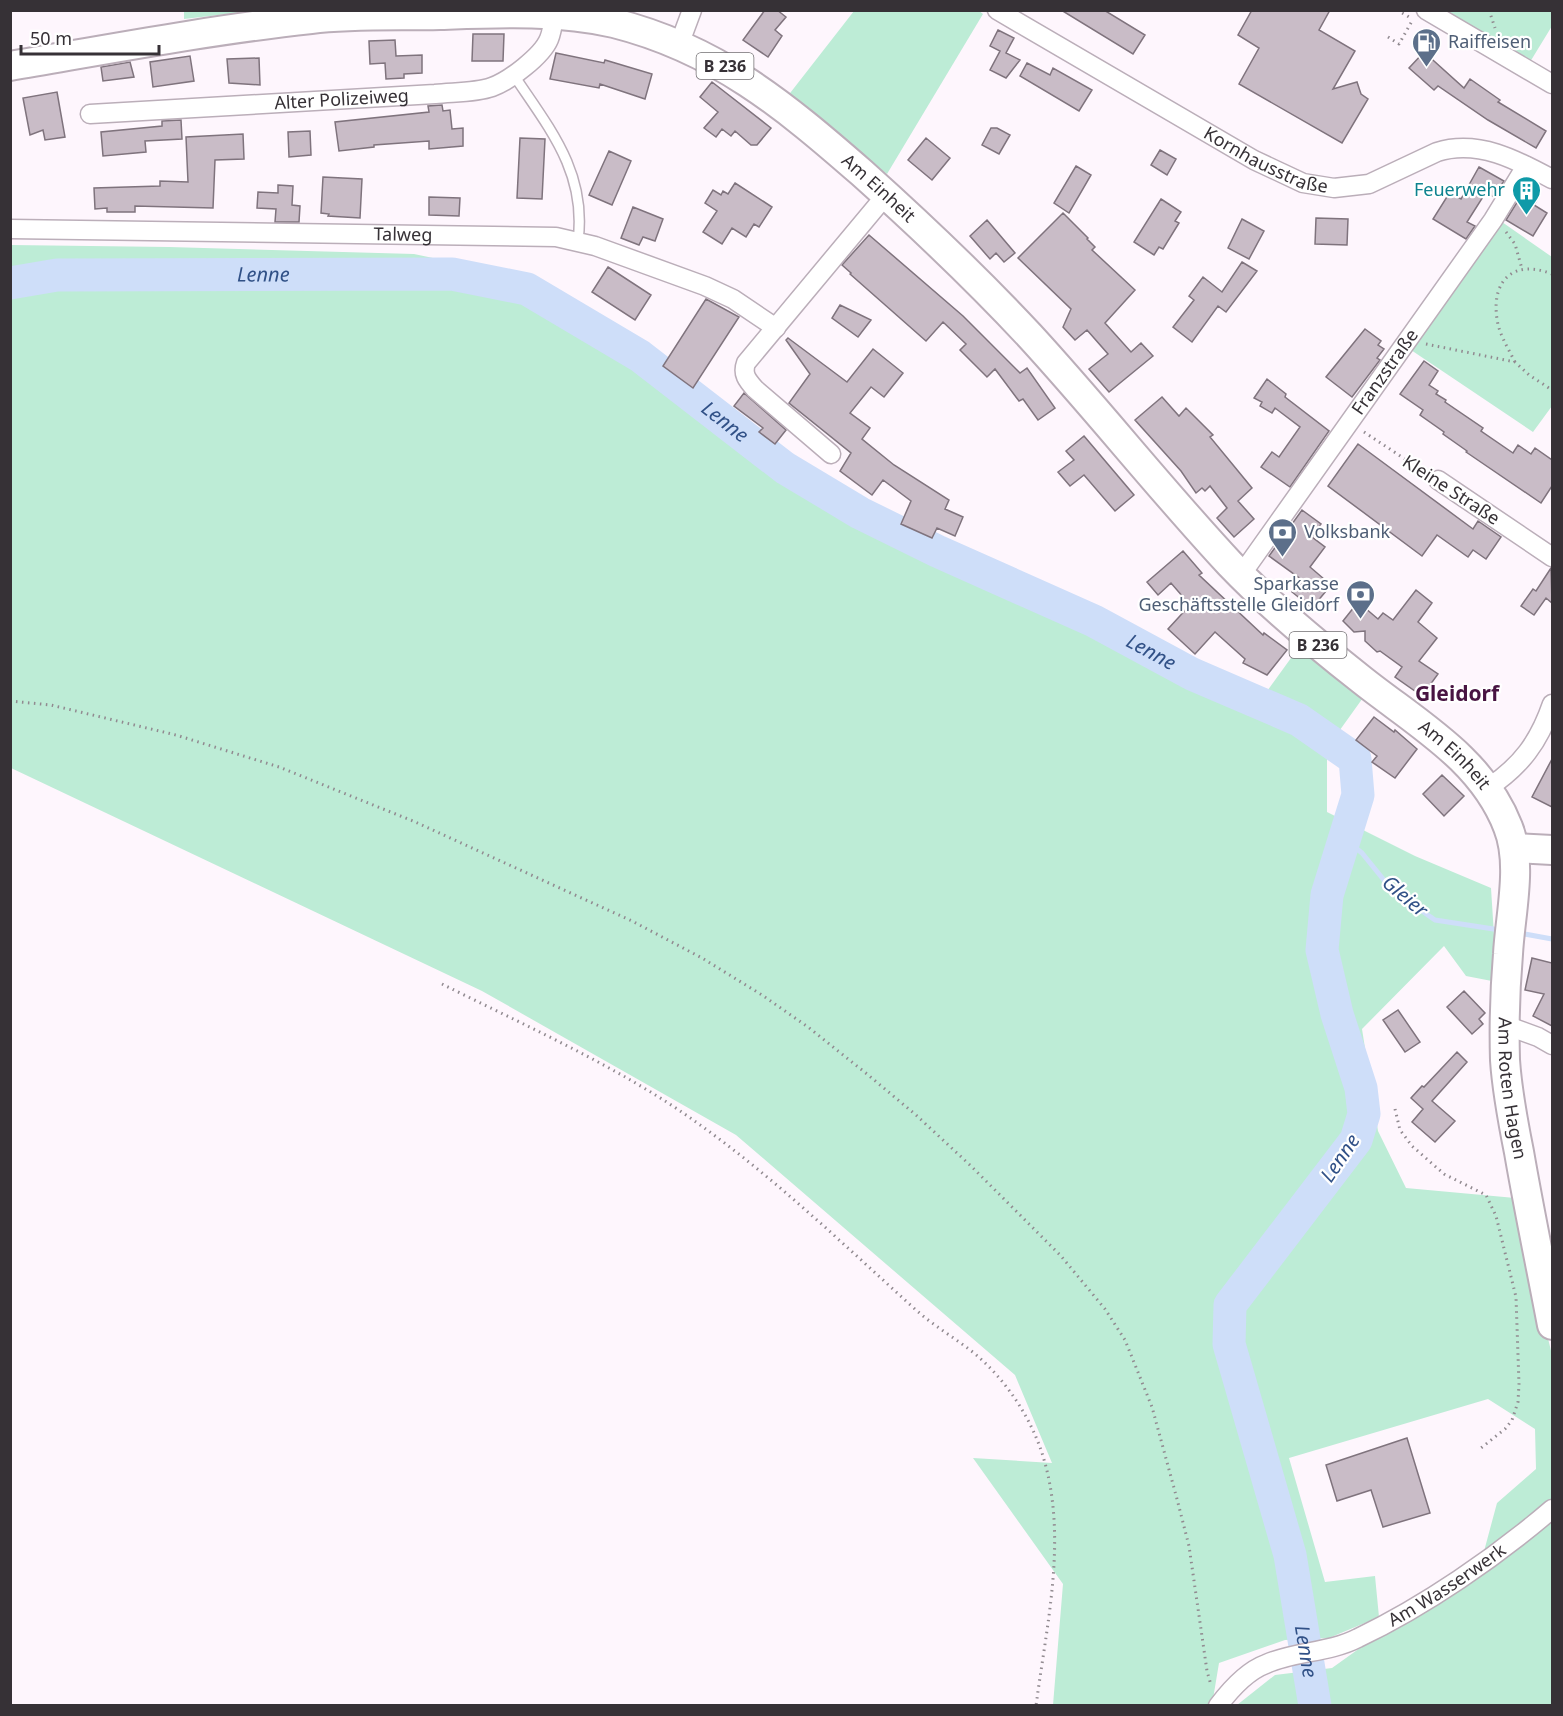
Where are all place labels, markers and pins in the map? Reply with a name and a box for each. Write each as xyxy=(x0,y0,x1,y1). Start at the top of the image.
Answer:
fuel station icon: Raiffeisen xyxy=(1411,26,1443,68)
place label: Raiffeisen xyxy=(1448,29,1531,53)
building icon: Feuerwehr xyxy=(1510,174,1542,216)
place label: Feuerwehr xyxy=(1414,177,1506,201)
bank icon: Volksbank xyxy=(1267,516,1299,558)
place label: Volksbank xyxy=(1304,519,1390,543)
place label: Sparkasse Geschäftsstelle Gleidorf xyxy=(1138,571,1340,616)
bank icon: Sparkasse Geschäftsstelle Gleidorf xyxy=(1344,578,1376,620)

